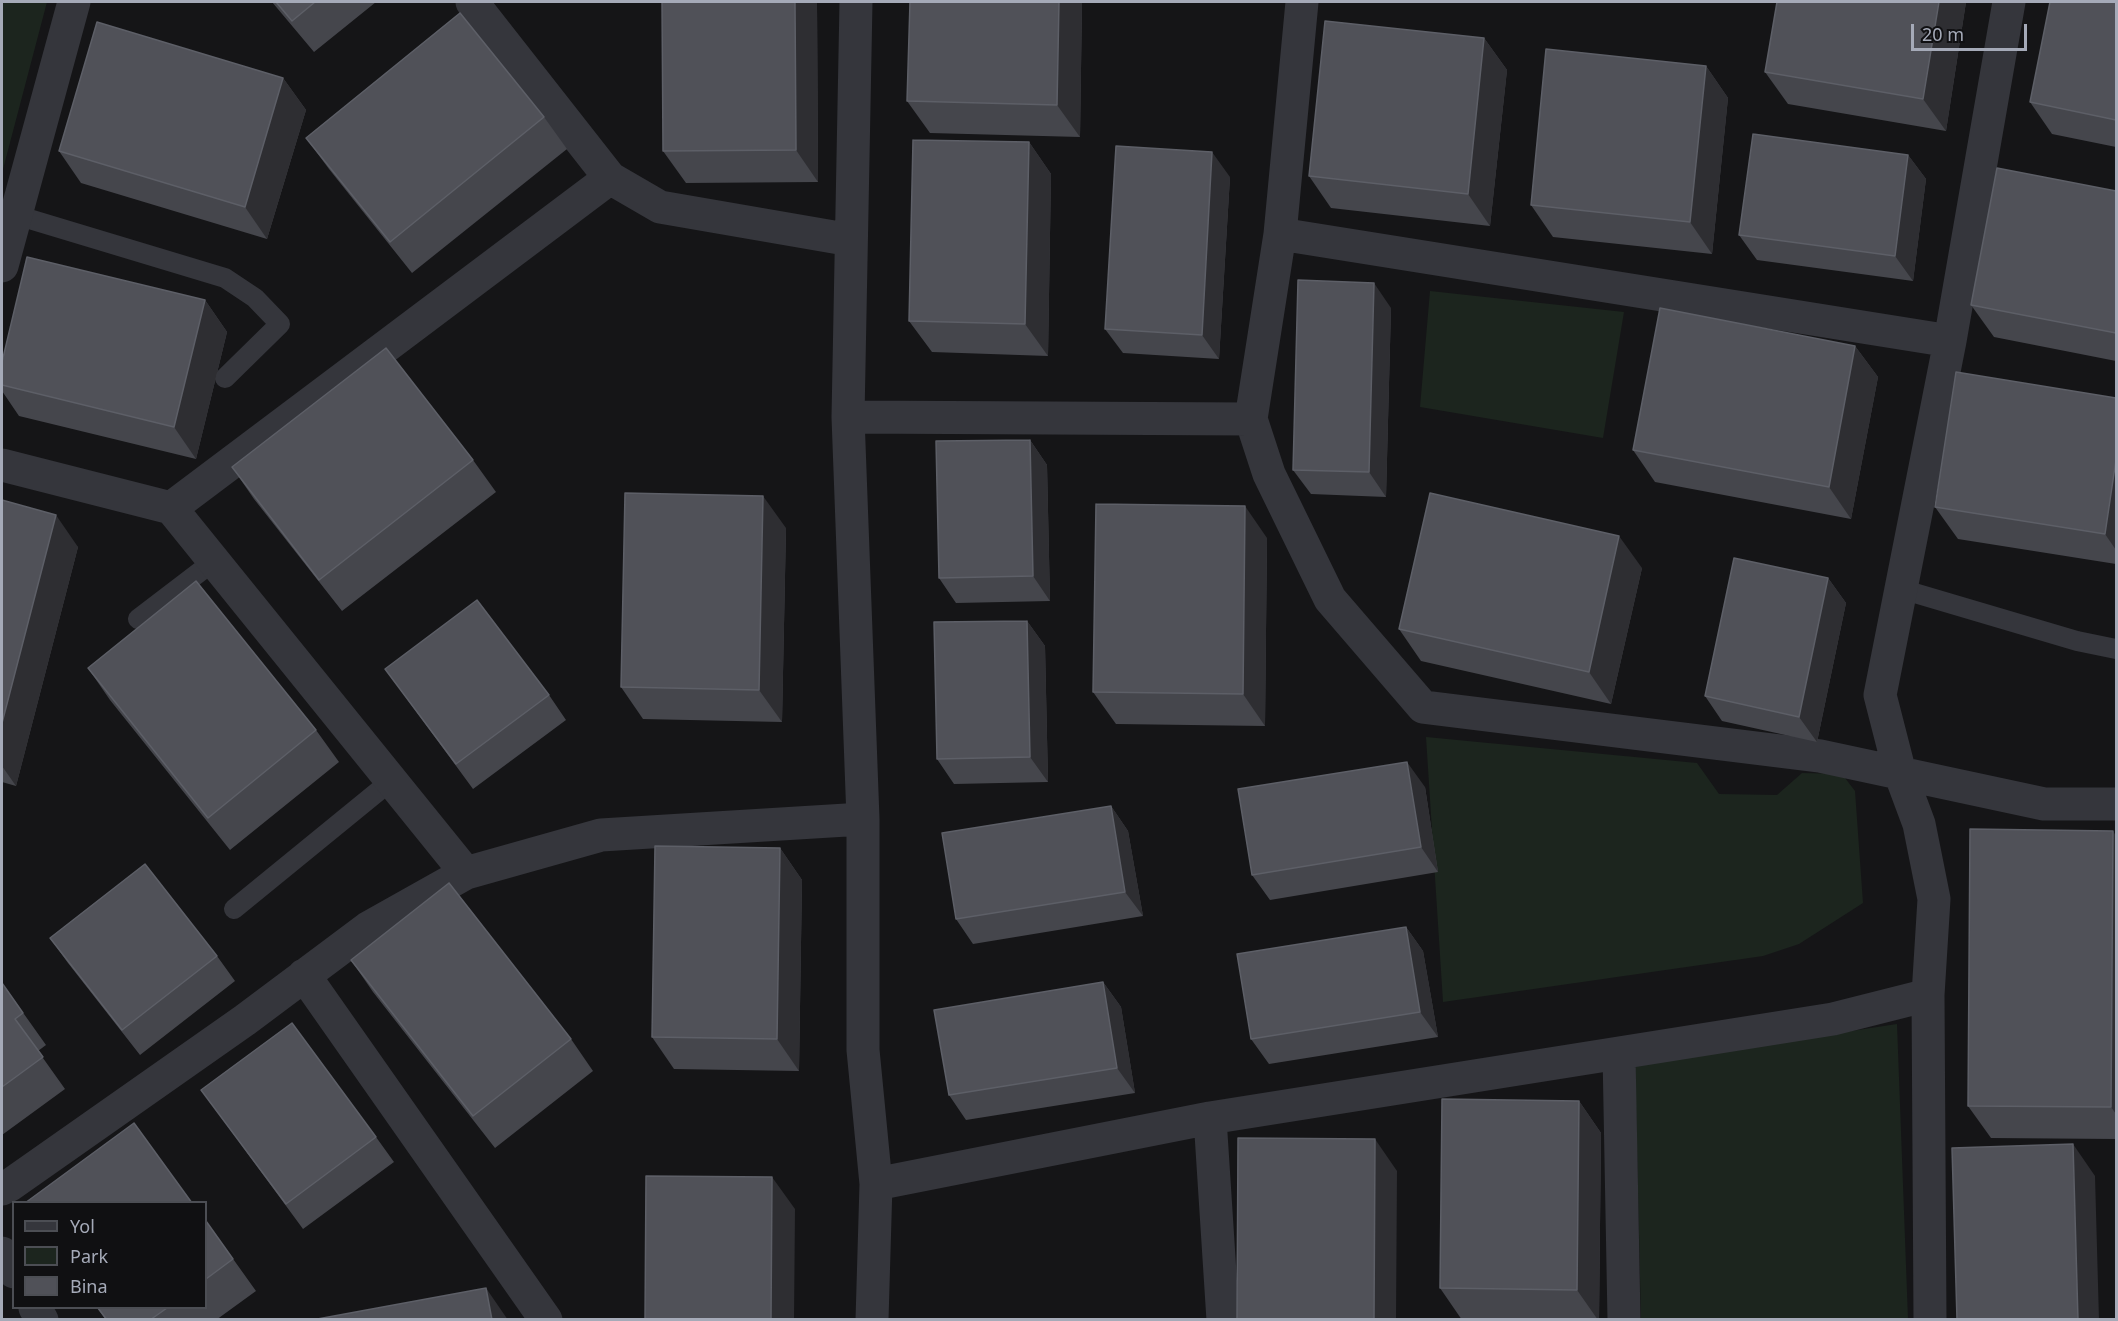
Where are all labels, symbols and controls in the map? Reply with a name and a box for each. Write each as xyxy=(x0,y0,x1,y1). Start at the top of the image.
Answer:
scale bar xyxy=(1914,12,2030,50)
text: 20 m xyxy=(1922,22,1964,46)
legend xyxy=(12,1201,207,1309)
text: Yol xyxy=(70,1214,95,1238)
text: Park xyxy=(70,1244,108,1268)
text: Bina xyxy=(70,1274,108,1298)

